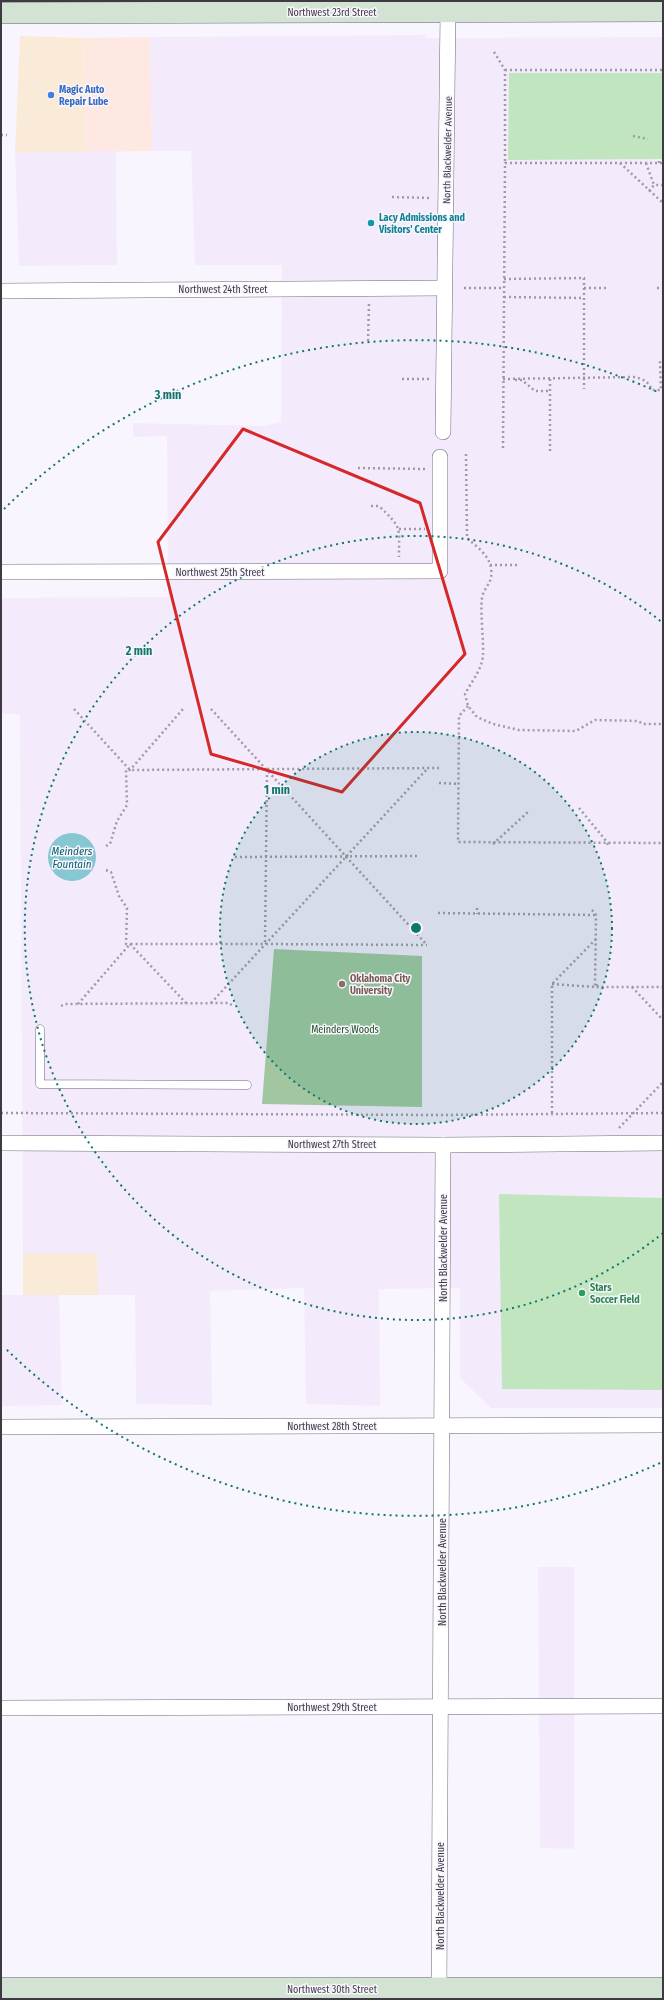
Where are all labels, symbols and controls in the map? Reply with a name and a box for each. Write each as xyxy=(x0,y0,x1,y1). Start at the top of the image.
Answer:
street label: Northwest 23rd Street xyxy=(287,7,377,19)
place label: Magic Auto Repair Lube xyxy=(59,84,108,108)
marker: Magic Auto Repair Lube xyxy=(46,90,56,100)
street label: North Blackwelder Avenue xyxy=(441,96,455,204)
place label: Lacy Admissions and Visitors' Center xyxy=(378,212,465,236)
marker: Lacy Admissions and Visitors' Center xyxy=(366,218,376,228)
street label: Northwest 24th Street xyxy=(178,284,268,296)
text: 3 min xyxy=(154,388,181,402)
street label: Northwest 25th Street xyxy=(175,567,265,579)
text: 2 min xyxy=(125,644,152,658)
text: 1 min xyxy=(264,783,290,797)
water label: Meinders Fountain xyxy=(52,845,93,871)
centre of rings xyxy=(409,921,423,935)
place label: Oklahoma City University xyxy=(350,973,411,997)
marker: Oklahoma City University xyxy=(337,979,347,989)
park label: Meinders Woods xyxy=(311,1024,379,1036)
street label: Northwest 27th Street xyxy=(288,1139,377,1151)
street label: North Blackwelder Avenue xyxy=(438,1194,450,1302)
place label: Stars Soccer Field xyxy=(590,1282,640,1306)
marker: Stars Soccer Field xyxy=(577,1288,587,1298)
street label: Northwest 28th Street xyxy=(287,1421,378,1433)
street label: North Blackwelder Avenue xyxy=(437,1518,449,1626)
street label: Northwest 29th Street xyxy=(287,1702,377,1714)
street label: North Blackwelder Avenue xyxy=(435,1842,447,1950)
street label: Northwest 30th Street xyxy=(287,1984,378,1996)

